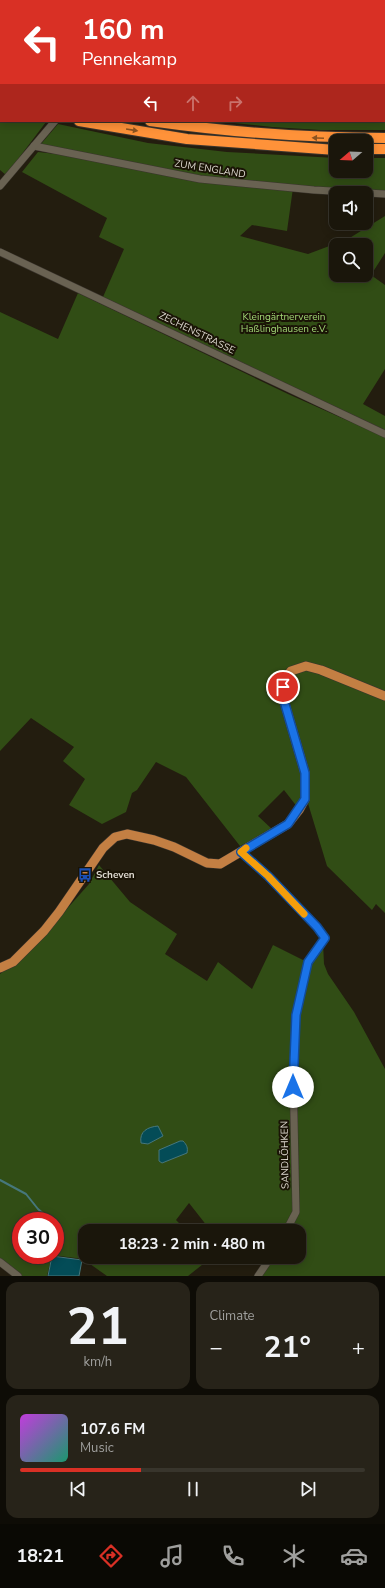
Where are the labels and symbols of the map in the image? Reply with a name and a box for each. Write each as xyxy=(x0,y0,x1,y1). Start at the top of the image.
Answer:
one-way arrow xyxy=(126,127,138,133)
north arrow xyxy=(329,134,373,178)
one-way arrow xyxy=(311,135,324,141)
street label: ZUM ENGLAND xyxy=(173,156,247,182)
street label: ZECHENSTRASSE xyxy=(157,308,238,358)
park label: Kleingärtnerverein Haßlinghausen e.V. xyxy=(241,310,327,336)
pin xyxy=(266,670,300,704)
bus stop icon: Scheven xyxy=(77,867,93,883)
place label: Scheven xyxy=(96,868,135,882)
position arrow xyxy=(272,1066,314,1108)
street label: SANDLÖHKEN xyxy=(277,1121,293,1189)
speed limit sign: 30 xyxy=(12,1212,64,1264)

